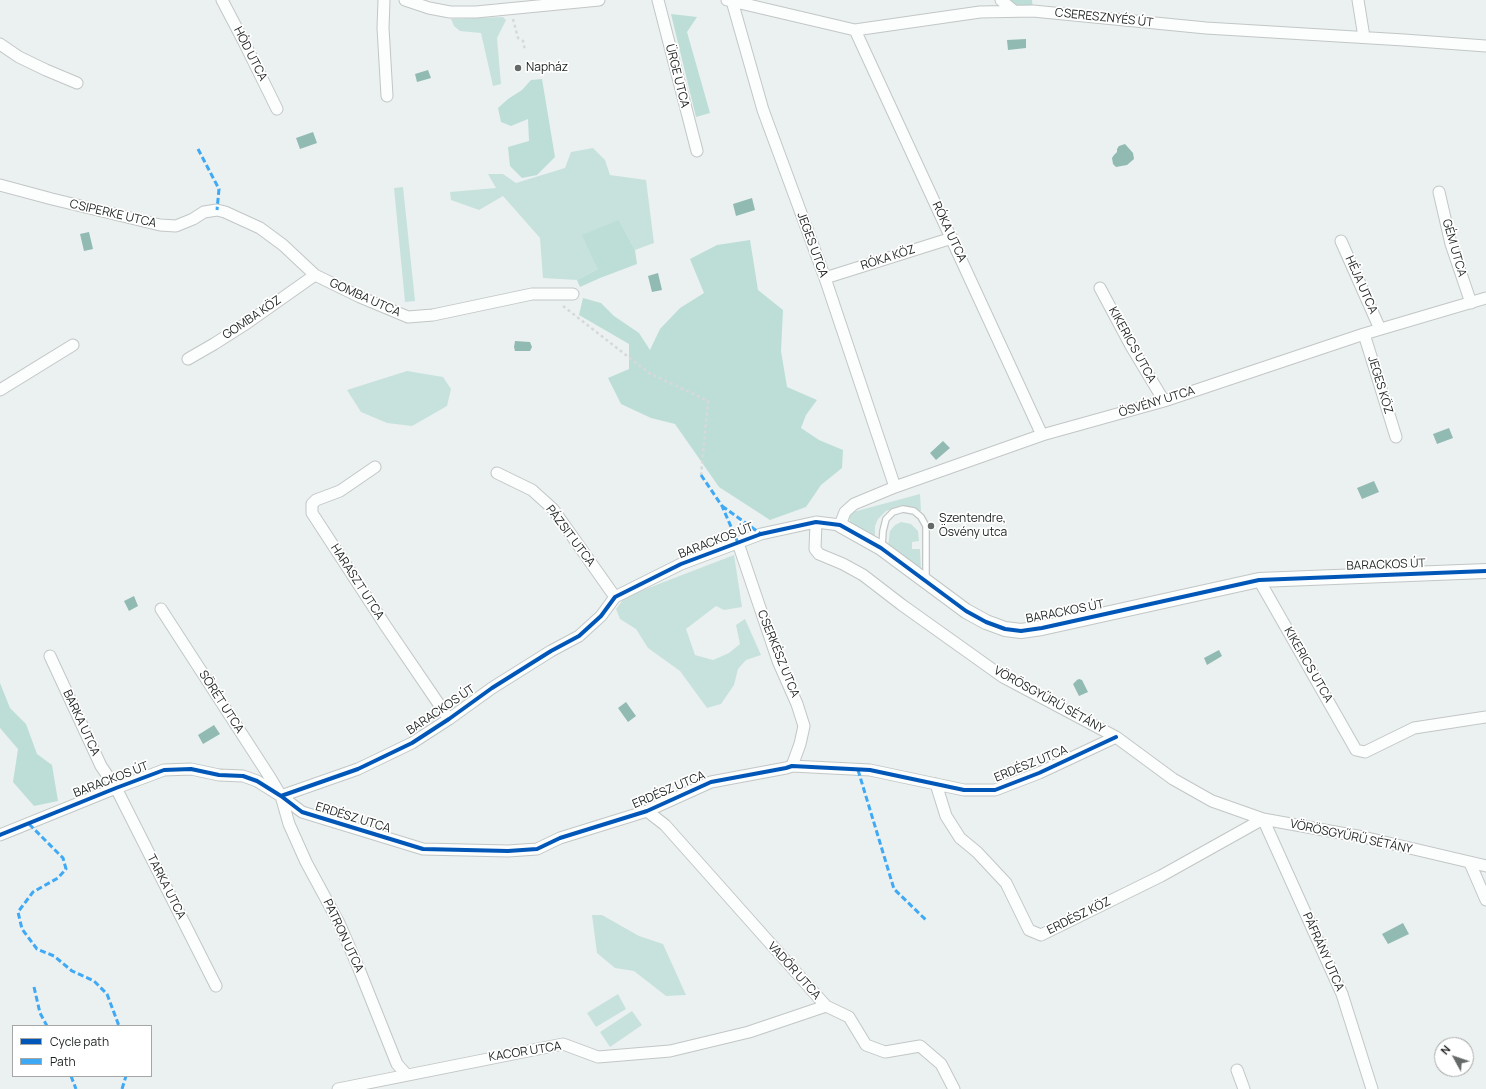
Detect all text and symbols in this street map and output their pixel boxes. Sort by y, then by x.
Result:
street label: CSERESZNYÉS ÚT [1054,6,1154,30]
street label: HÓD UTCA [230,24,270,84]
street label: ÜRGE UTCA [662,43,692,109]
place label: Napház [526,61,568,75]
marker: Napház [513,63,523,73]
street label: CSIPERKE UTCA [68,197,158,231]
street label: RÓKA UTCA [929,200,969,264]
street label: JEGES UTCA [794,210,830,280]
street label: GÉM UTCA [1439,218,1469,278]
street label: RÓKA KÖZ [859,242,917,274]
street label: HÉJA UTCA [1342,254,1380,316]
street label: GOMBA UTCA [327,276,403,320]
street label: GOMBA KÖZ [220,293,284,343]
street label: KIKERICS UTCA [1105,305,1159,385]
street label: JEGES KÖZ [1364,354,1396,416]
street label: ÖSVÉNY UTCA [1117,384,1197,420]
street label: PÁZSIT UTCA [542,503,598,569]
place label: Szentendre, Ösvény utca [939,512,1007,540]
street label: BARACKOS ÚT [676,520,756,562]
marker: Szentendre, Ösvény utca [926,521,936,531]
street label: HARASZT UTCA [327,542,387,622]
street label: BARACKOS ÚT [1346,556,1426,574]
street label: BARACKOS ÚT [1025,597,1105,627]
street label: CSERKÉSZ UTCA [754,608,802,700]
street label: KIKERICS UTCA [1281,625,1335,705]
street label: VÖRÖSGYŰRŰ SÉTÁNY [991,664,1107,736]
street label: SÖRÉT UTCA [195,668,247,736]
street label: BARACKOS ÚT [404,682,478,738]
street label: BARKA UTCA [59,688,103,758]
street label: ERDÉSZ UTCA [992,743,1070,785]
street label: BARACKOS ÚT [71,759,151,801]
street label: ERDÉSZ UTCA [630,768,708,812]
street label: ERDÉSZ UTCA [314,800,392,836]
street label: VÖRÖSGYŰRŰ SÉTÁNY [1289,817,1413,857]
street label: TARKA UTCA [144,852,188,922]
street label: ERDÉSZ KÖZ [1045,894,1113,938]
street label: PATRON UTCA [320,897,366,975]
street label: PÁFRÁNY UTCA [1299,911,1347,993]
street label: VADŐR UTCA [764,939,824,1003]
legend [12,1025,152,1077]
text: Cycle path [50,1033,109,1050]
north arrow [1434,1037,1474,1077]
street label: KACOR UTCA [488,1039,562,1065]
text: N [1437,1042,1453,1057]
text: Path [50,1053,76,1070]

